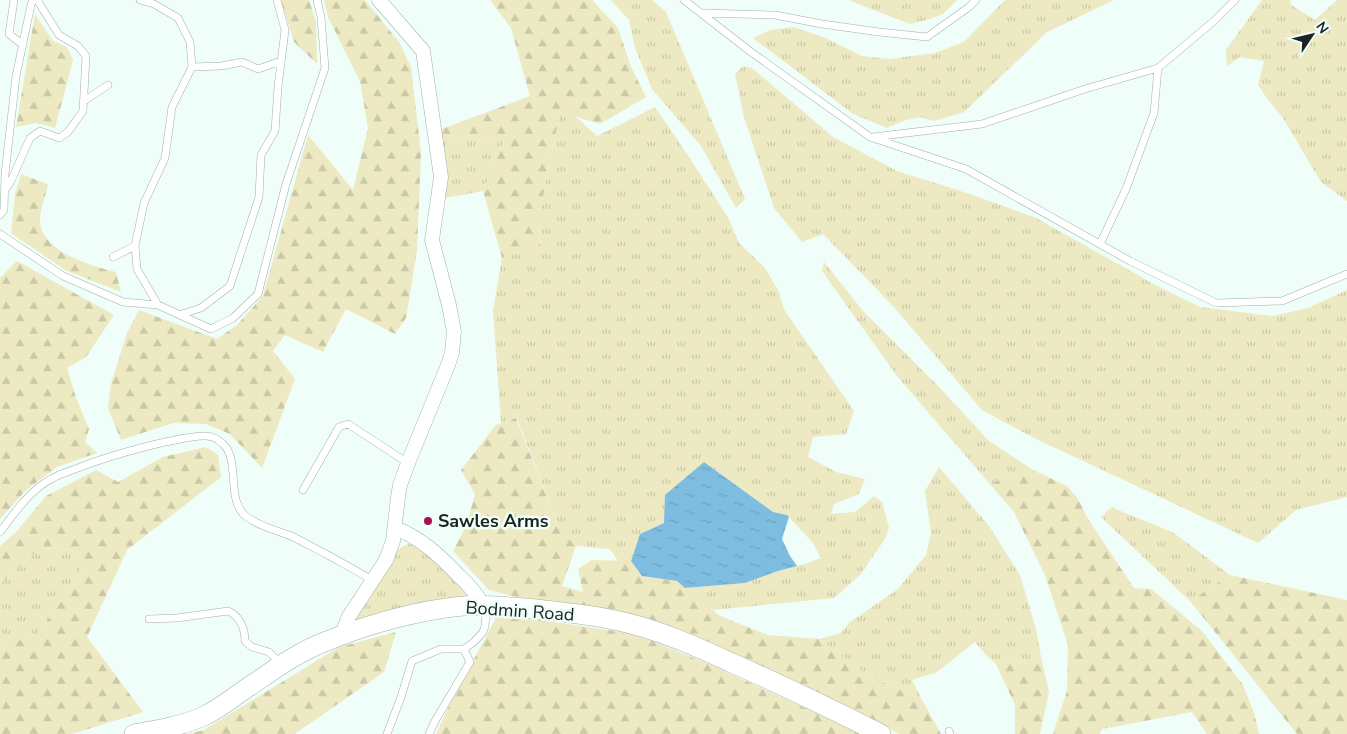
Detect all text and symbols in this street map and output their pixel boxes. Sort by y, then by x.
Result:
north arrow [1287,10,1337,60]
text: N [1311,18,1333,38]
place label: Sawles Arms [438,509,549,533]
marker: Sawles Arms [422,515,434,527]
street label: Bodmin Road [465,595,575,627]

